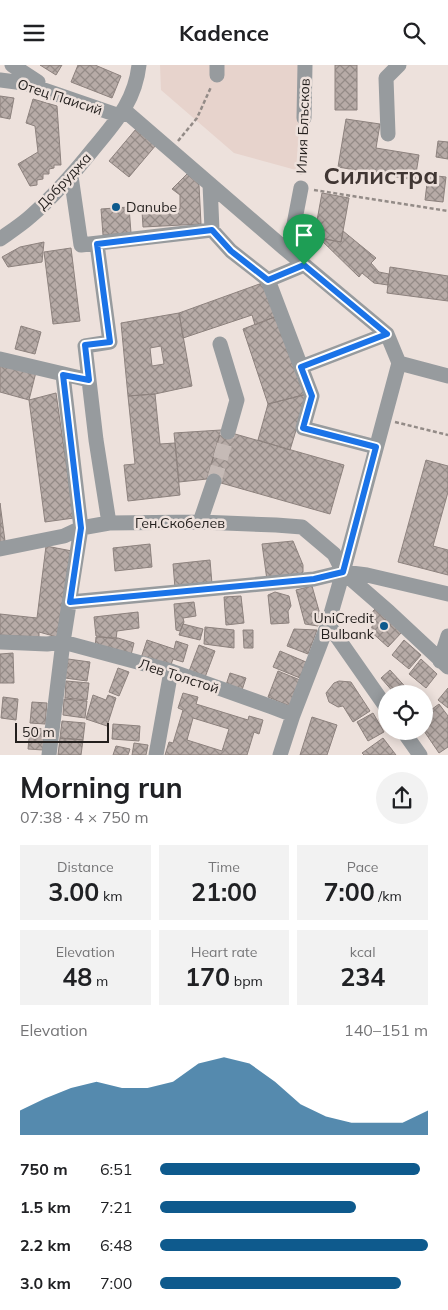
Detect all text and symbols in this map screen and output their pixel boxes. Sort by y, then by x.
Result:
icon: menu [20,19,48,47]
text: Kadence [179,19,269,47]
icon: search [400,19,428,47]
street label: Отец Паисий [15,75,105,119]
street label: Илия Блъсков [292,78,314,174]
street label: Добруджа [33,149,95,213]
district label: Силистра [323,160,439,190]
place label: Danube [126,198,177,216]
marker: Danube [110,201,122,213]
pin [283,214,325,265]
icon: arrive [290,221,318,249]
street label: Ген.Скобелев [135,514,225,532]
place label: UniCredit Bulbank [313,609,375,643]
marker: UniCredit Bulbank [378,620,390,632]
street label: Лев Толстой [137,655,221,697]
map controls [378,685,433,740]
button: locate [378,685,433,740]
scale bar [15,720,109,743]
text: 50 m [22,723,55,741]
text: Morning run [20,770,183,805]
button: share [376,772,428,824]
text: 07:38 · 4 × 750 m [20,807,149,827]
text: Distance [57,858,114,876]
text: Time [208,858,240,876]
text: Pace [347,858,378,876]
text: 3.00 [48,876,99,907]
text: 21:00 [191,876,257,907]
text: 7:00 [324,876,375,907]
text: km [99,887,123,905]
text: /km [375,887,402,905]
text: Elevation [56,943,115,961]
text: Heart rate [191,943,257,961]
text: kcal [350,943,375,961]
text: 48 [62,961,92,992]
text: 170 [185,961,230,992]
text: 234 [340,961,385,992]
text: m [92,972,108,990]
text: bpm [230,972,263,990]
text: Elevation [20,1020,88,1040]
text: 140–151 m [344,1020,428,1040]
text: 750 m [20,1159,68,1179]
text: 6:51 [100,1159,132,1179]
text: 1.5 km [20,1197,71,1217]
text: 7:21 [100,1197,132,1217]
text: 2.2 km [20,1235,71,1255]
text: 6:48 [100,1235,132,1255]
text: 3.0 km [20,1273,71,1293]
text: 7:00 [100,1273,132,1293]

